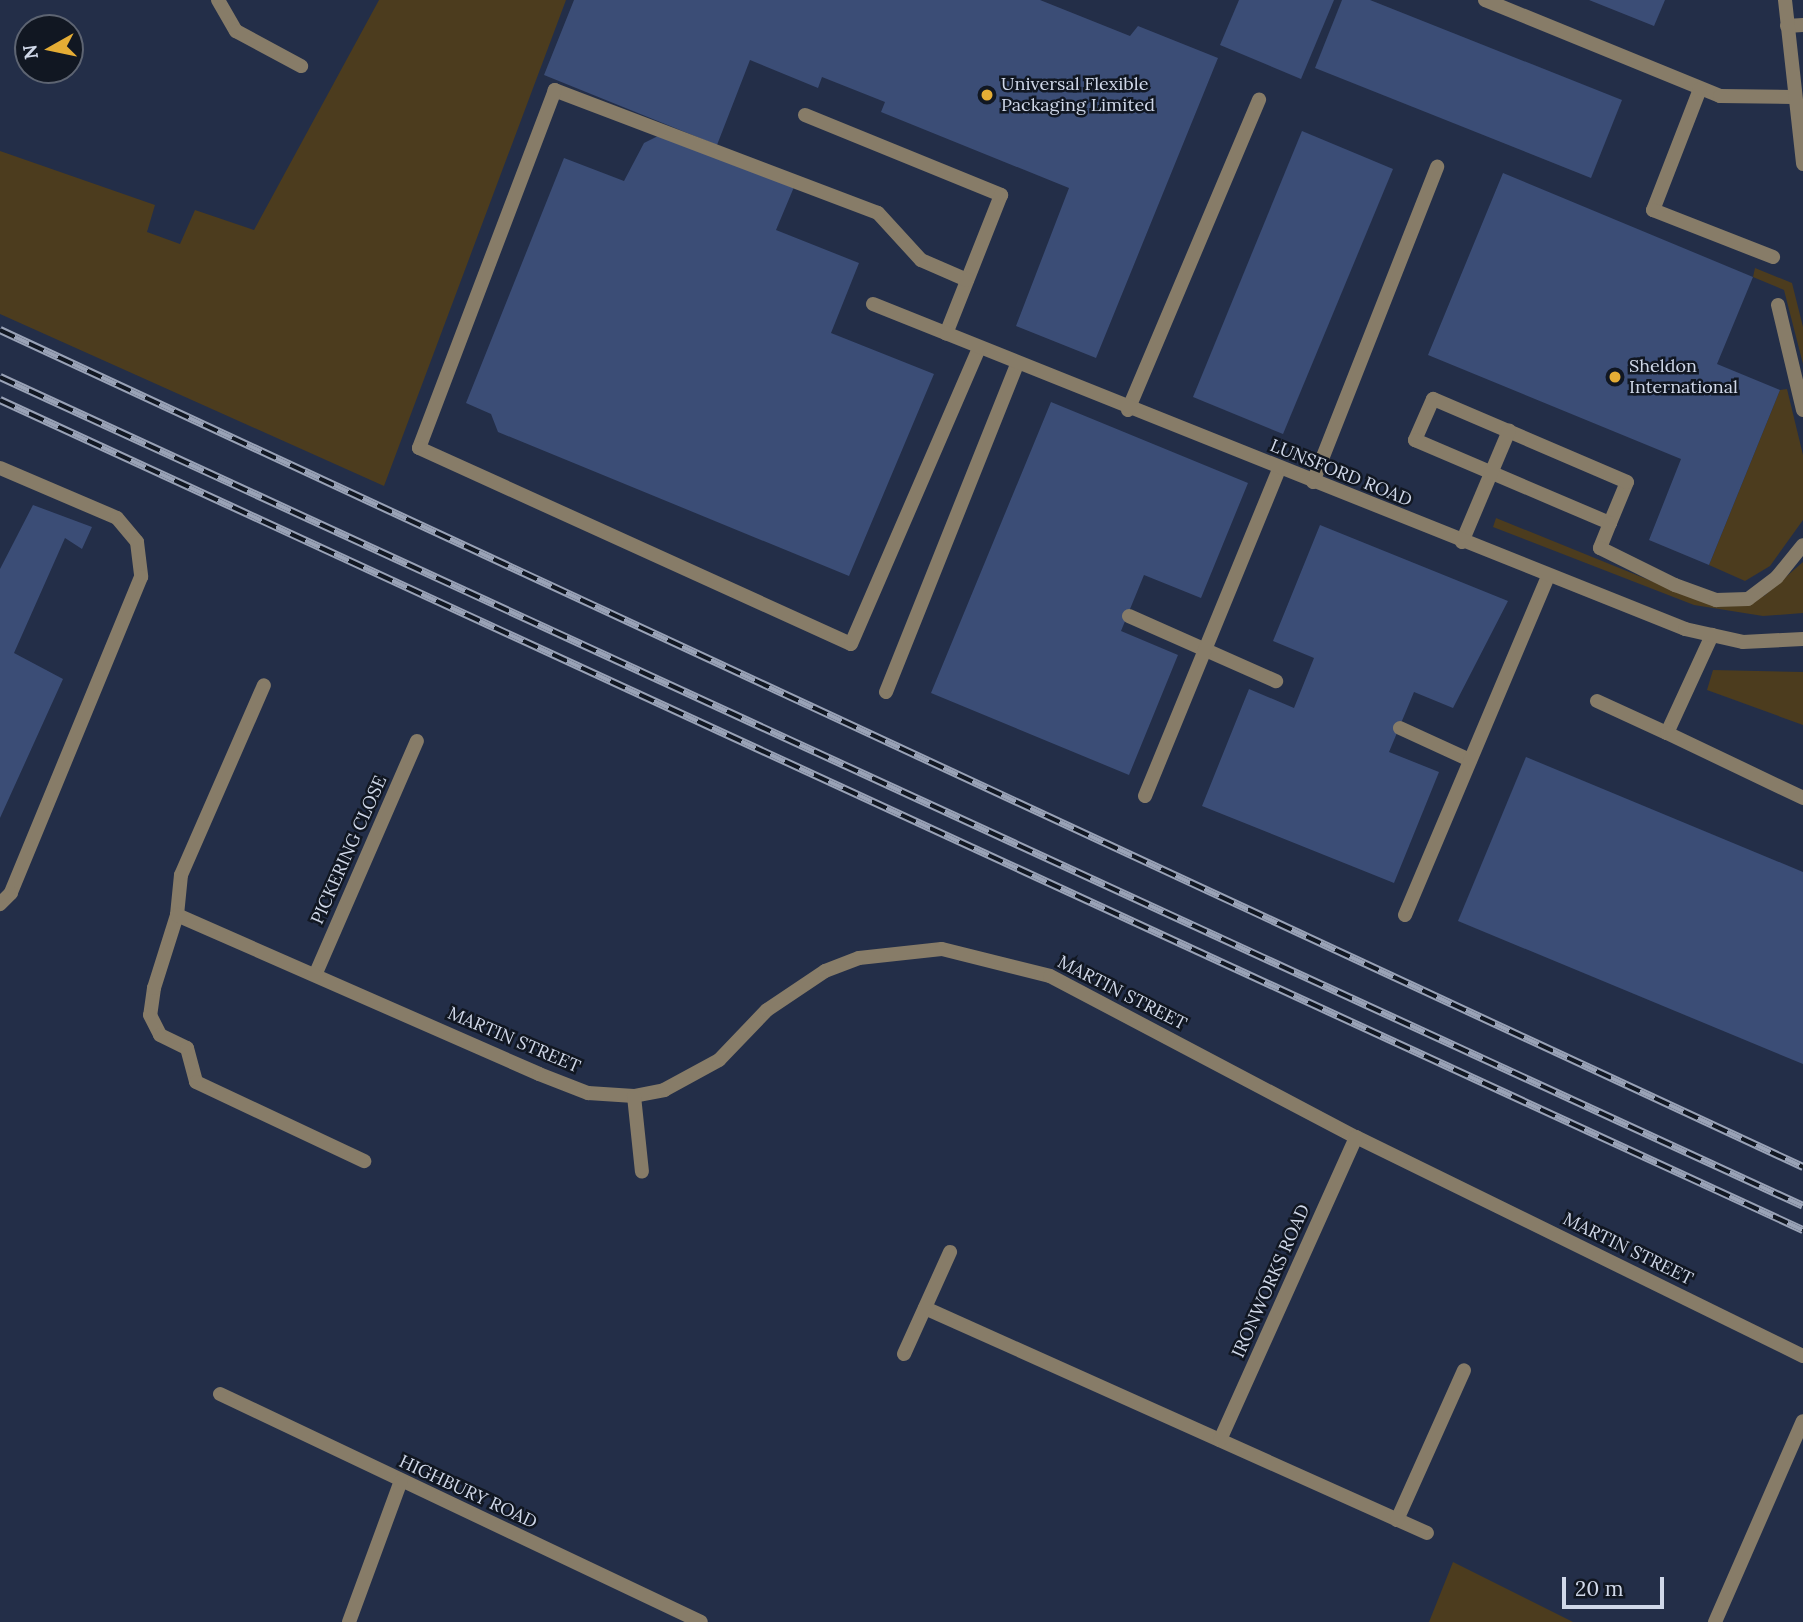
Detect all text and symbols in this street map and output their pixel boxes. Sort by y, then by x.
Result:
north arrow [14,14,84,84]
text: N [17,43,43,61]
place label: Universal Flexible Packaging Limited [1001,74,1155,116]
marker: Universal Flexible Packaging Limited [979,87,995,103]
place label: Sheldon International [1629,356,1738,398]
marker: Sheldon International [1607,369,1623,385]
street label: LUNSFORD ROAD [1267,435,1415,511]
street label: PICKERING CLOSE [306,772,392,928]
street label: MARTIN STREET [1054,951,1190,1035]
street label: MARTIN STREET [444,1002,584,1078]
street label: IRONWORKS ROAD [1227,1201,1315,1361]
street label: MARTIN STREET [1559,1208,1697,1290]
street label: HIGHBURY ROAD [396,1451,540,1533]
scale bar [1565,1562,1666,1606]
text: 20 m [1575,1575,1624,1602]

